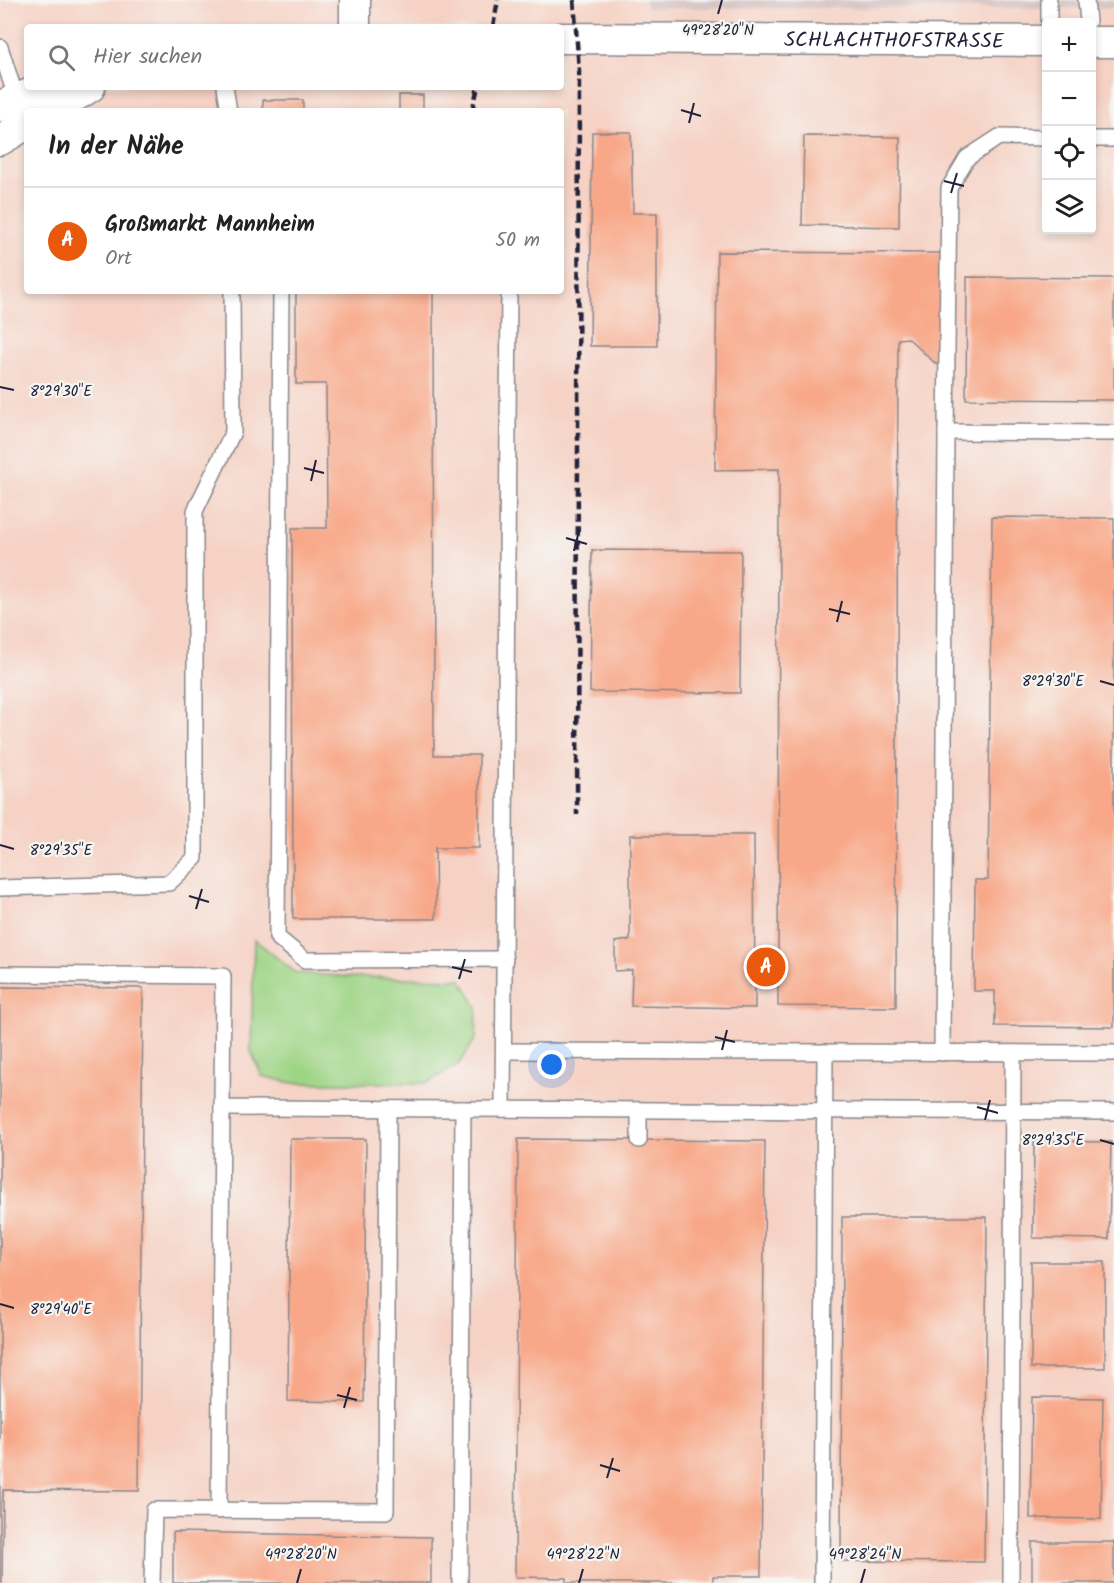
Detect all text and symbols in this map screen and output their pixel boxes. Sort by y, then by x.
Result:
map controls [1042,18,1096,234]
button: + [1042,18,1096,72]
text: 49°28'20"N [682,19,754,43]
search box [24,24,564,90]
street label: SCHLACHTHOFSTRASSE [784,24,1005,59]
text: Hier suchen [93,40,202,75]
icon: search [45,41,78,74]
button: − [1042,72,1096,126]
text: In der Nähe [48,126,184,168]
button: locate [1042,126,1096,180]
button: layers [1042,180,1096,234]
text: Großmarkt Mannheim [105,208,315,243]
text: A [61,225,74,257]
text: 50 m [495,225,540,257]
text: Ort [105,243,132,275]
text: 8°29'30"E [30,380,93,404]
text: 8°29'30"E [1022,670,1085,694]
text: 8°29'35"E [30,839,94,863]
pin: A [746,944,786,990]
your location [537,1050,566,1079]
text: 8°29'35"E [1022,1129,1086,1153]
text: 8°29'40"E [30,1298,93,1322]
text: 49°28'20"N [265,1543,337,1567]
text: 49°28'22"N [546,1543,620,1567]
text: 49°28'24"N [829,1543,901,1567]

